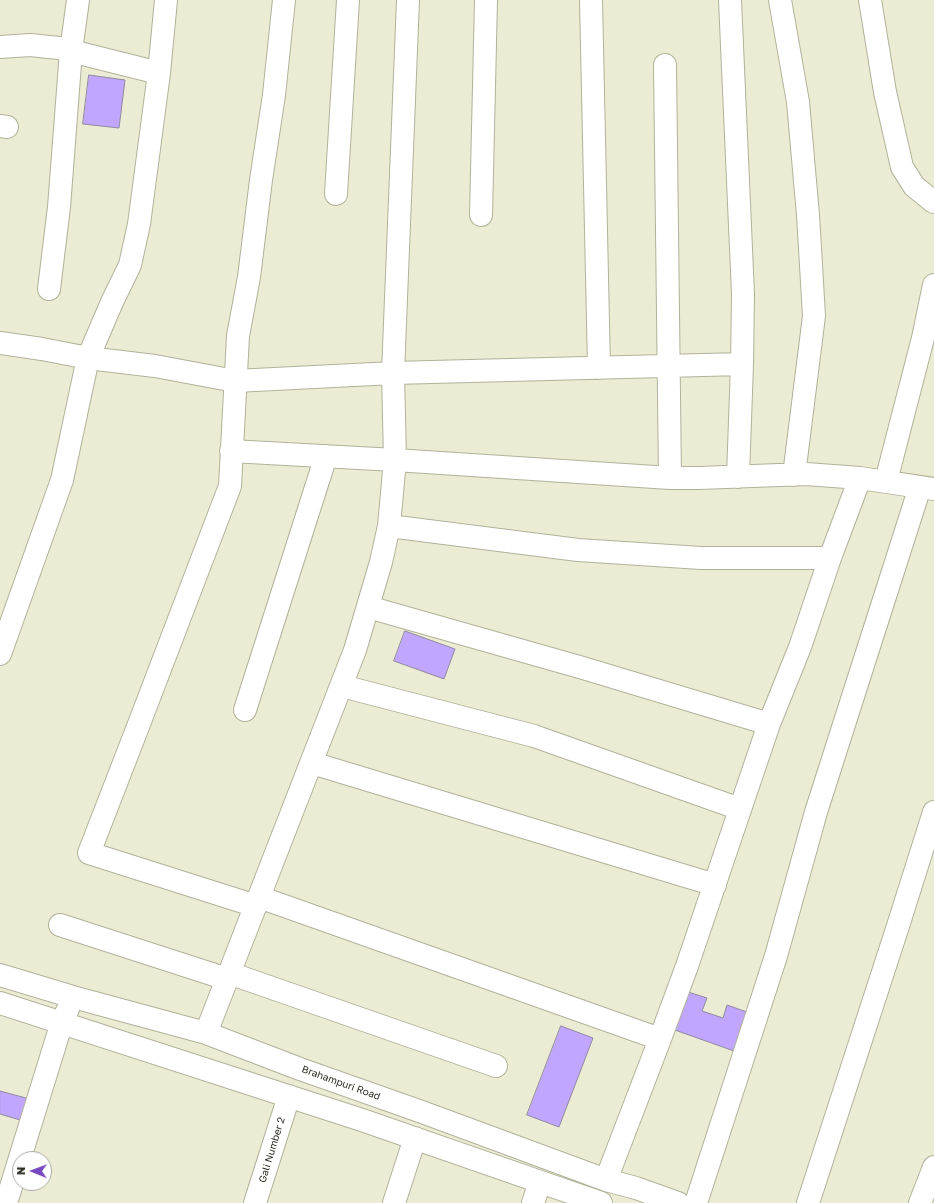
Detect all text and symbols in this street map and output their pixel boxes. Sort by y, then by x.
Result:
street label: Brahampuri Road [300,1063,382,1103]
street label: Gali Number 2 [256,1116,288,1184]
north arrow [12,1151,52,1191]
text: N [14,1166,27,1175]

